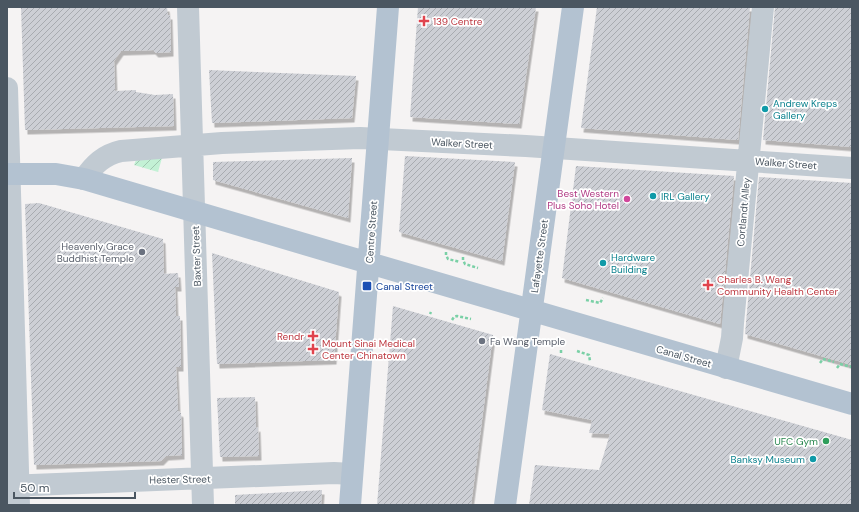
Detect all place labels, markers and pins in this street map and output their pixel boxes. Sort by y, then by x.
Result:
marker: 139 Centre [418,15,430,27]
place label: 139 Centre [433,15,483,28]
place label: Andrew Kreps Gallery [773,97,837,122]
marker: Andrew Kreps Gallery [760,104,770,114]
place label: Best Western Plus Soho Hotel [547,187,619,212]
place label: IRL Gallery [661,190,710,203]
marker: IRL Gallery [648,191,658,201]
marker: Best Western Plus Soho Hotel [622,194,632,204]
place label: Heavenly Grace Buddhist Temple [57,240,134,265]
marker: Heavenly Grace Buddhist Temple [137,247,147,257]
place label: Hardware Building [611,251,655,276]
marker: Hardware Building [598,258,608,268]
place label: Charles B. Wang Community Health Center [717,273,838,298]
marker: Charles B. Wang Community Health Center [702,279,714,291]
marker: Canal Street [361,280,373,292]
place label: Canal Street [376,280,433,293]
place label: Rendr [277,330,304,343]
marker: Rendr [307,330,319,342]
place label: Fa Wang Temple [490,335,566,348]
marker: Fa Wang Temple [477,336,487,346]
place label: Mount Sinai Medical Center Chinatown [322,337,415,362]
marker: Mount Sinai Medical Center Chinatown [307,343,319,355]
place label: UFC Gym [774,435,818,448]
marker: UFC Gym [821,436,831,446]
place label: Banksy Museum [731,453,805,466]
marker: Banksy Museum [808,454,818,464]

